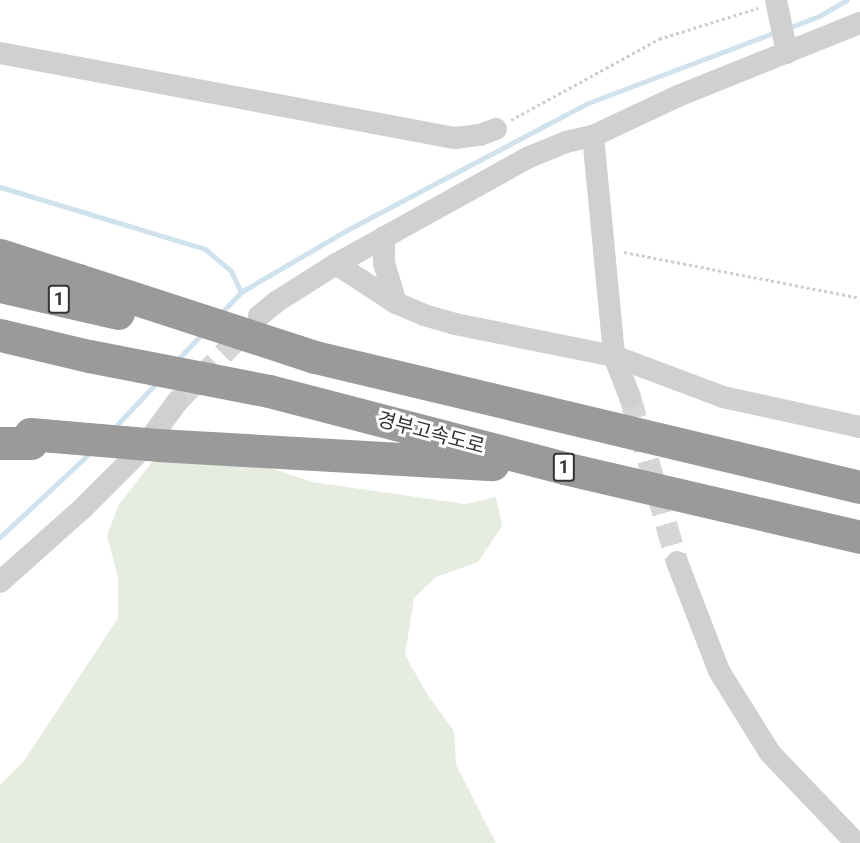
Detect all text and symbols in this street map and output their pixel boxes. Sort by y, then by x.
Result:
road number: 1 [47,284,71,314]
street label: 경부고속도로 [375,407,487,459]
road number: 1 [552,452,576,482]

